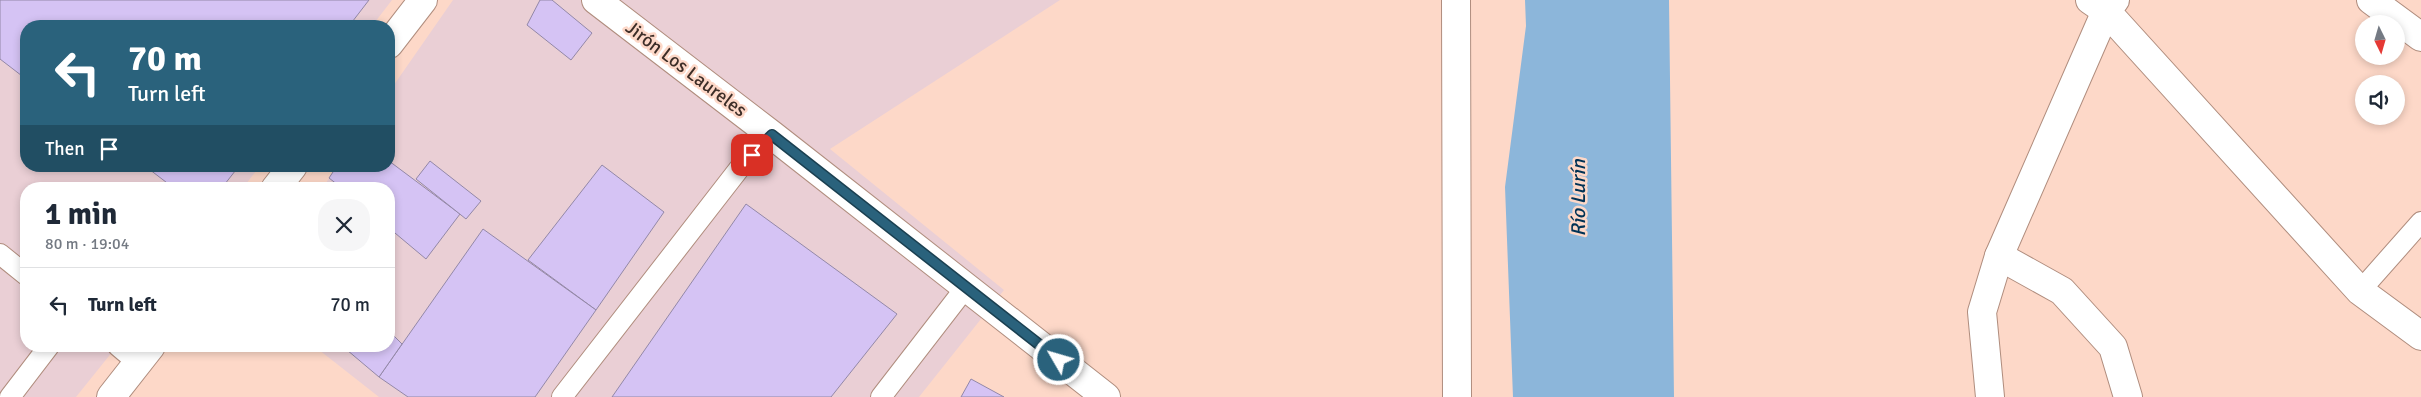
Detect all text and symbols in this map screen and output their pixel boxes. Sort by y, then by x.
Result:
north arrow [2355,15,2405,65]
map controls [2355,15,2405,125]
street label: Jirón Los Laureles [621,16,751,122]
text: 70 m [128,37,202,80]
icon: left [45,40,110,105]
button: sound [2355,75,2405,125]
text: Turn left [128,80,206,107]
pin [731,134,773,176]
icon: arrive [95,135,123,163]
text: Then [45,137,85,161]
icon: arrive [738,141,766,169]
water label: Río Lurín [1566,158,1591,237]
text: 1 min [45,196,117,233]
button: close [318,199,370,251]
text: 80 m · 19:04 [45,234,129,254]
icon: left [45,291,73,319]
text: Turn left [88,293,157,317]
text: 70 m [330,293,370,317]
position arrow [1032,333,1084,385]

